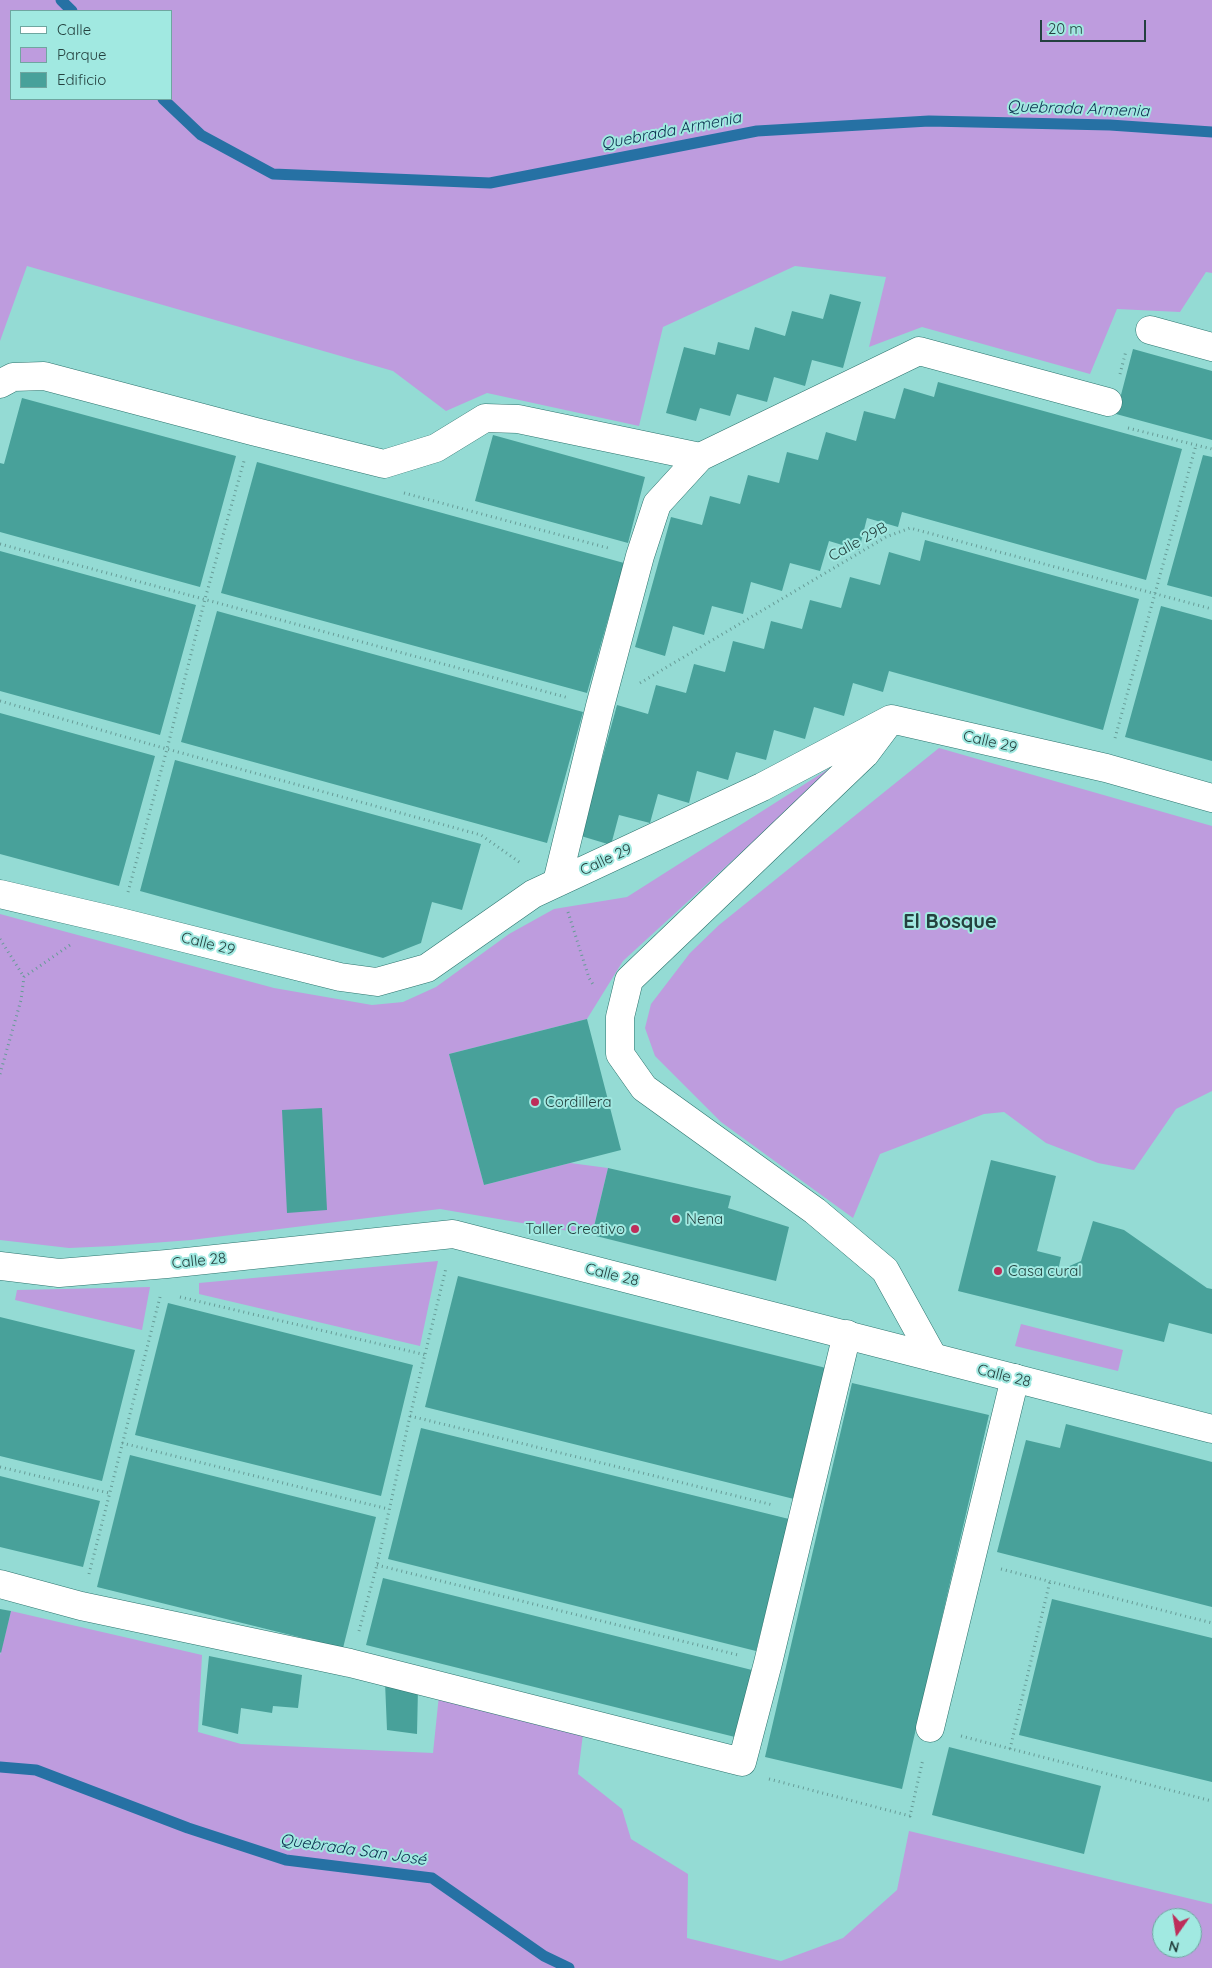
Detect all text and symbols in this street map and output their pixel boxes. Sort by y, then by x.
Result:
legend [10,10,172,100]
scale bar [1042,10,1148,42]
text: 20 m [1048,19,1083,38]
text: Calle [57,20,91,39]
text: Parque [57,45,107,64]
text: Edificio [57,70,106,89]
water label: Quebrada Armenia [1007,97,1149,121]
water label: Quebrada Armenia [599,108,743,154]
street label: Calle 29B [825,518,891,566]
street label: Calle 29 [961,727,1019,757]
street label: Calle 29 [577,840,635,880]
district label: El Bosque [903,910,997,934]
street label: Calle 29 [179,929,237,959]
place label: Cordillera [545,1093,612,1111]
marker: Cordillera [529,1096,541,1108]
place label: Nena [686,1210,723,1228]
marker: Nena [670,1213,682,1225]
place label: Taller Creativo [525,1220,625,1238]
marker: Taller Creativo [629,1223,641,1235]
street label: Calle 28 [171,1249,227,1273]
street label: Calle 28 [583,1260,641,1290]
place label: Casa cural [1008,1262,1082,1280]
marker: Casa cural [992,1265,1004,1277]
street label: Calle 28 [975,1361,1033,1391]
water label: Quebrada San José [279,1830,427,1870]
north arrow [1152,1908,1202,1958]
text: N [1167,1937,1181,1957]

